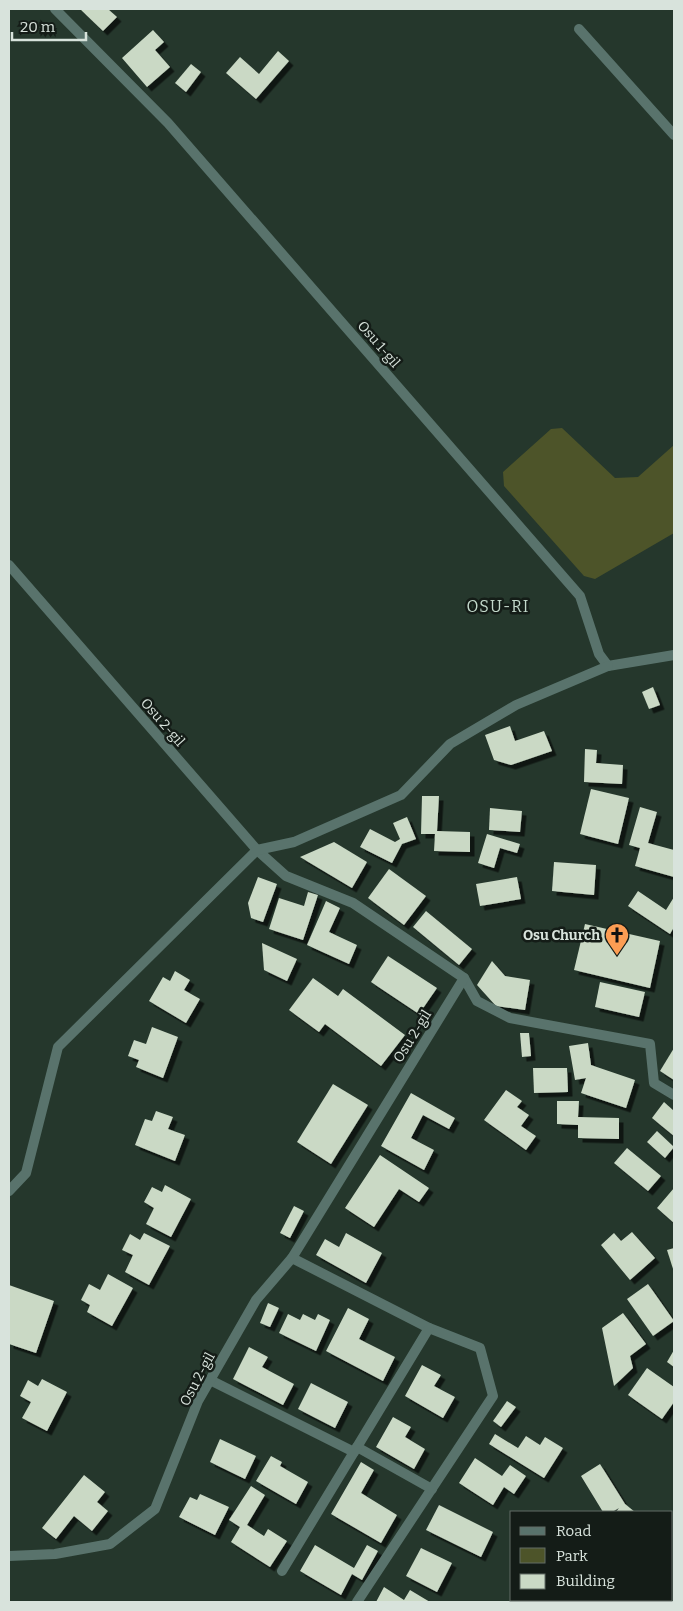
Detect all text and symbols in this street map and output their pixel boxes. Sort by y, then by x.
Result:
scale bar [12,10,86,42]
text: 20 m [20,18,56,36]
street label: Osu 1-gil [354,317,404,371]
district label: OSU-RI [467,597,529,616]
street label: Osu 2-gil [137,695,188,750]
church icon: Osu Church [604,922,630,956]
place label: Osu Church [523,927,600,944]
street label: Osu 2-gil [390,1007,435,1066]
street label: Osu 2-gil [176,1349,219,1409]
legend [510,1511,673,1601]
text: Road [556,1522,591,1540]
text: Park [556,1547,588,1565]
text: Building [556,1572,615,1590]

